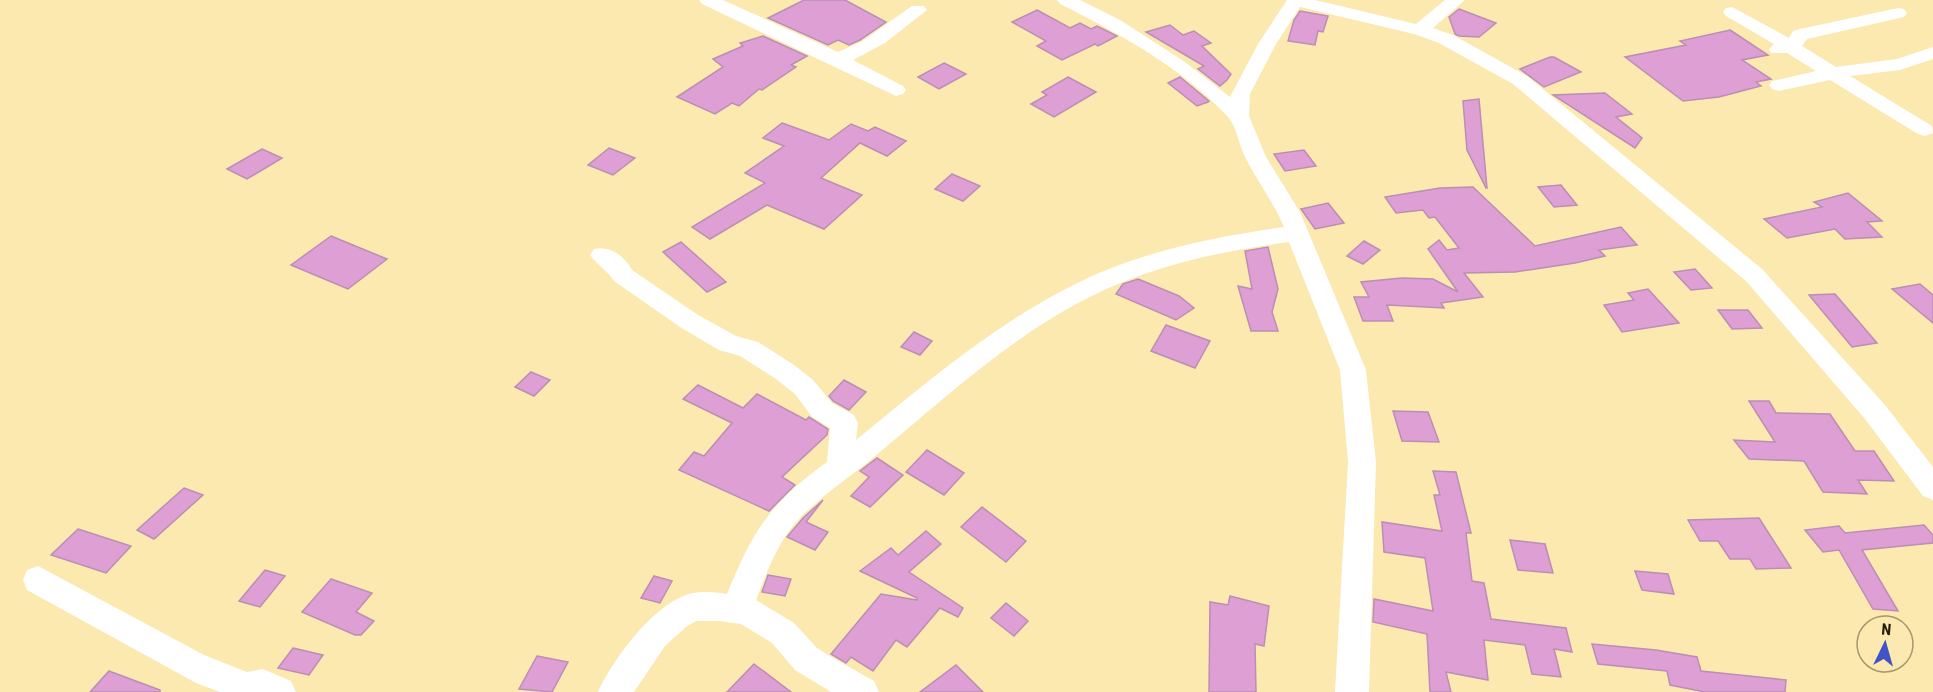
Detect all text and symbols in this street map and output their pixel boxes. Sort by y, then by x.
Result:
north arrow [1855,614,1915,674]
text: N [1881,620,1892,639]

